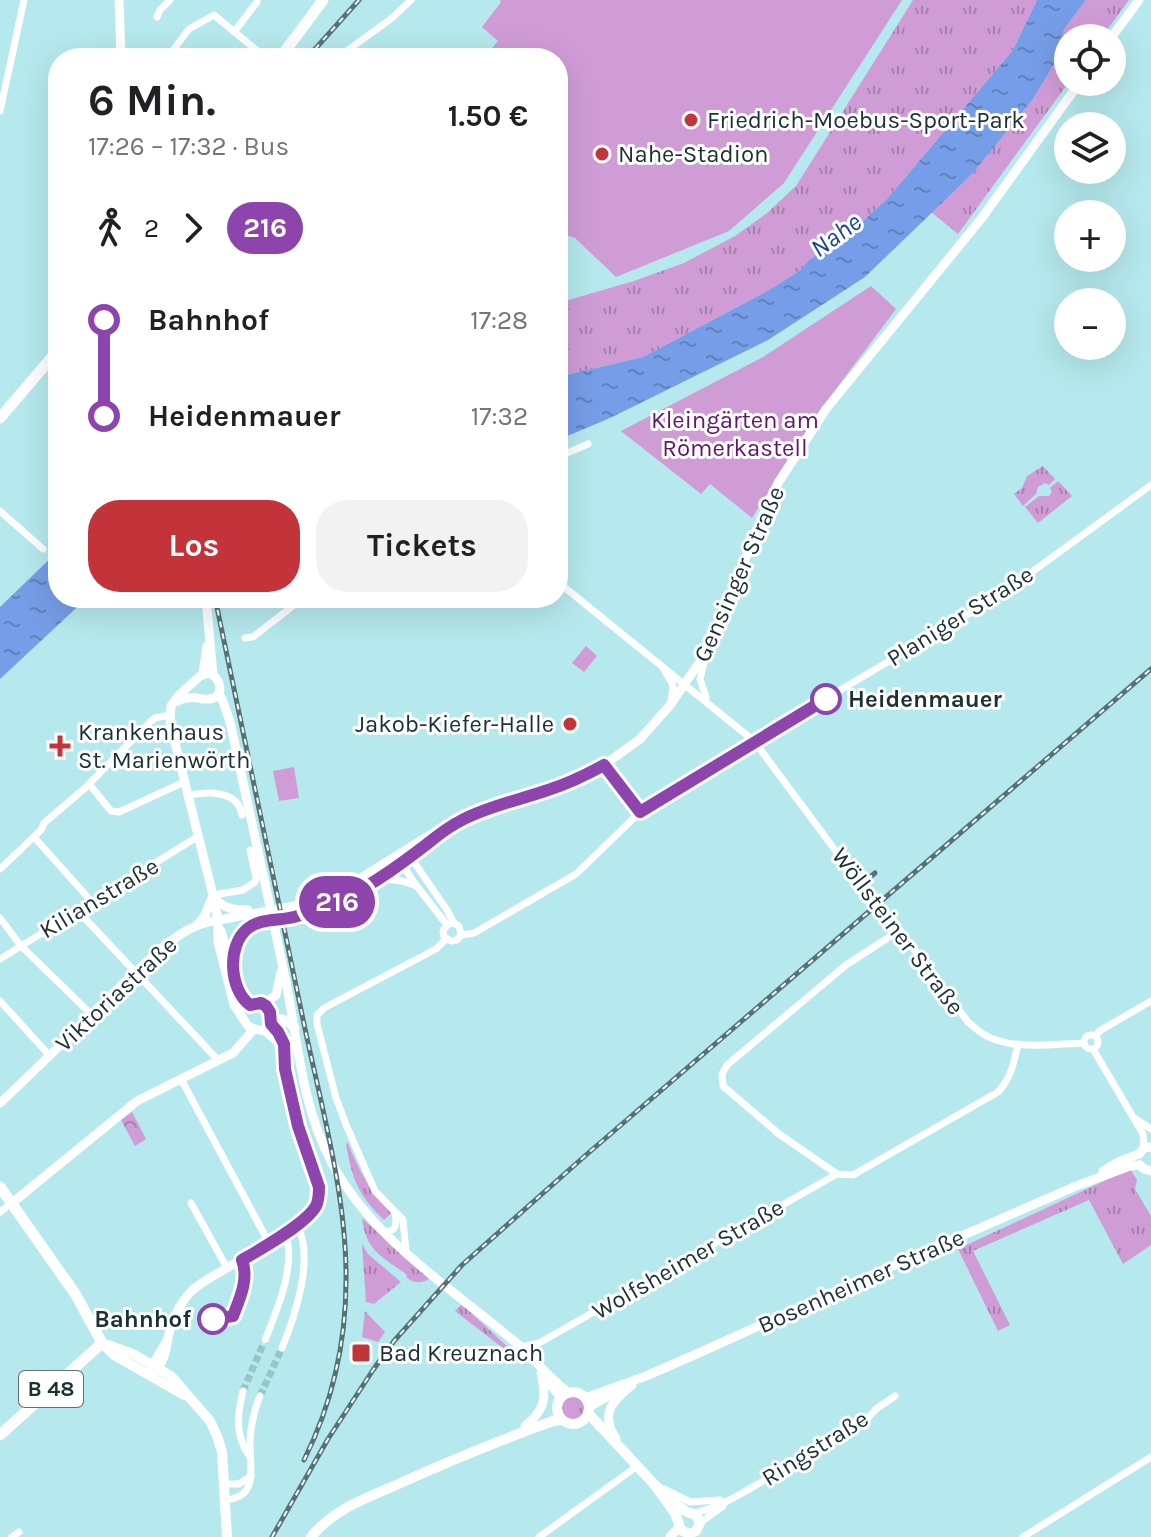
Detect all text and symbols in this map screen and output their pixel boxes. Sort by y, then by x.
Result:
map controls [1054,24,1126,360]
button: locate [1054,24,1126,96]
text: 6 Min. [88,75,216,126]
text: 1.50 € [448,98,528,134]
place label: Friedrich-Moebus-Sport-Park [707,106,1025,134]
marker: Friedrich-Moebus-Sport-Park [682,111,700,129]
button: layers [1054,112,1126,184]
text: 17:26 – 17:32 · Bus [88,131,289,162]
place label: Nahe-Stadion [618,140,769,168]
marker: Nahe-Stadion [593,145,611,163]
button: + [1054,200,1126,272]
icon: walk [88,206,132,250]
icon: forward [171,206,215,250]
water label: Nahe [805,206,867,264]
text: 216 [243,211,287,244]
text: 2 [144,213,159,244]
button: − [1054,288,1126,360]
text: Bahnhof [148,302,269,338]
text: 17:28 [470,305,528,336]
text: Heidenmauer [148,398,340,434]
text: 17:32 [471,401,528,432]
park label: Kleingärten am Römerkastell [651,406,819,462]
street label: Gensinger Straße [688,482,790,666]
button: Los [88,500,300,592]
button: Tickets [316,500,528,592]
street label: Planiger Straße [882,560,1038,672]
marker: Heidenmauer [811,684,841,714]
place label: Heidenmauer [848,685,1003,713]
place label: Jakob-Kiefer-Halle [355,710,554,738]
marker: Jakob-Kiefer-Halle [561,715,579,733]
place label: Krankenhaus St. Marienwörth [78,718,250,774]
marker: Krankenhaus St. Marienwörth [49,735,71,757]
street label: Wöllsteiner Straße [826,842,970,1020]
street label: Kilianstraße [34,852,164,944]
line badge: 216 [291,876,383,928]
text: 216 [315,885,359,918]
street label: Viktoriastraße [49,931,183,1057]
street label: Wolfsheimer Straße [587,1193,789,1325]
street label: Bosenheimer Straße [753,1223,969,1339]
marker: Bahnhof [198,1304,228,1334]
place label: Bahnhof [94,1305,191,1333]
place label: Bad Kreuznach [379,1339,543,1367]
marker: Bad Kreuznach [350,1342,372,1364]
road number: B 48 [19,1371,83,1407]
street label: Ringstraße [756,1404,874,1492]

